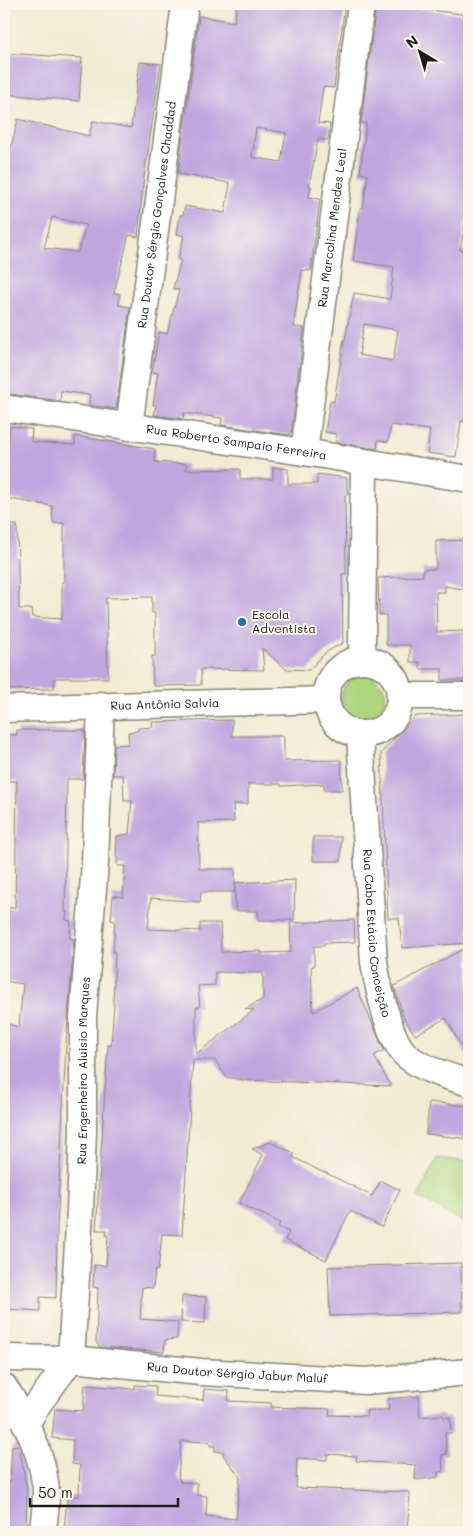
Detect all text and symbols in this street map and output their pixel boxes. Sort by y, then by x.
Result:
north arrow [396,28,446,78]
text: N [402,31,422,52]
street label: Rua Doutor Sérgio Gonçalves Chaddad [133,100,179,329]
street label: Rua Marcolina Mendes Leal [313,147,350,308]
street label: Rua Roberto Sampaio Ferreira [145,420,328,463]
place label: Escola Adventista [252,606,316,636]
marker: Escola Adventista [236,616,248,628]
street label: Rua Antônio Salvia [110,694,220,713]
street label: Rua Cabo Estácio Conceição [360,848,395,1019]
street label: Rua Engenheiro Aluisio Marques [73,976,93,1165]
street label: Rua Doutor Sérgio Jabur Maluf [146,1358,329,1386]
scale bar [30,1476,178,1508]
text: 50 m [38,1482,73,1502]

